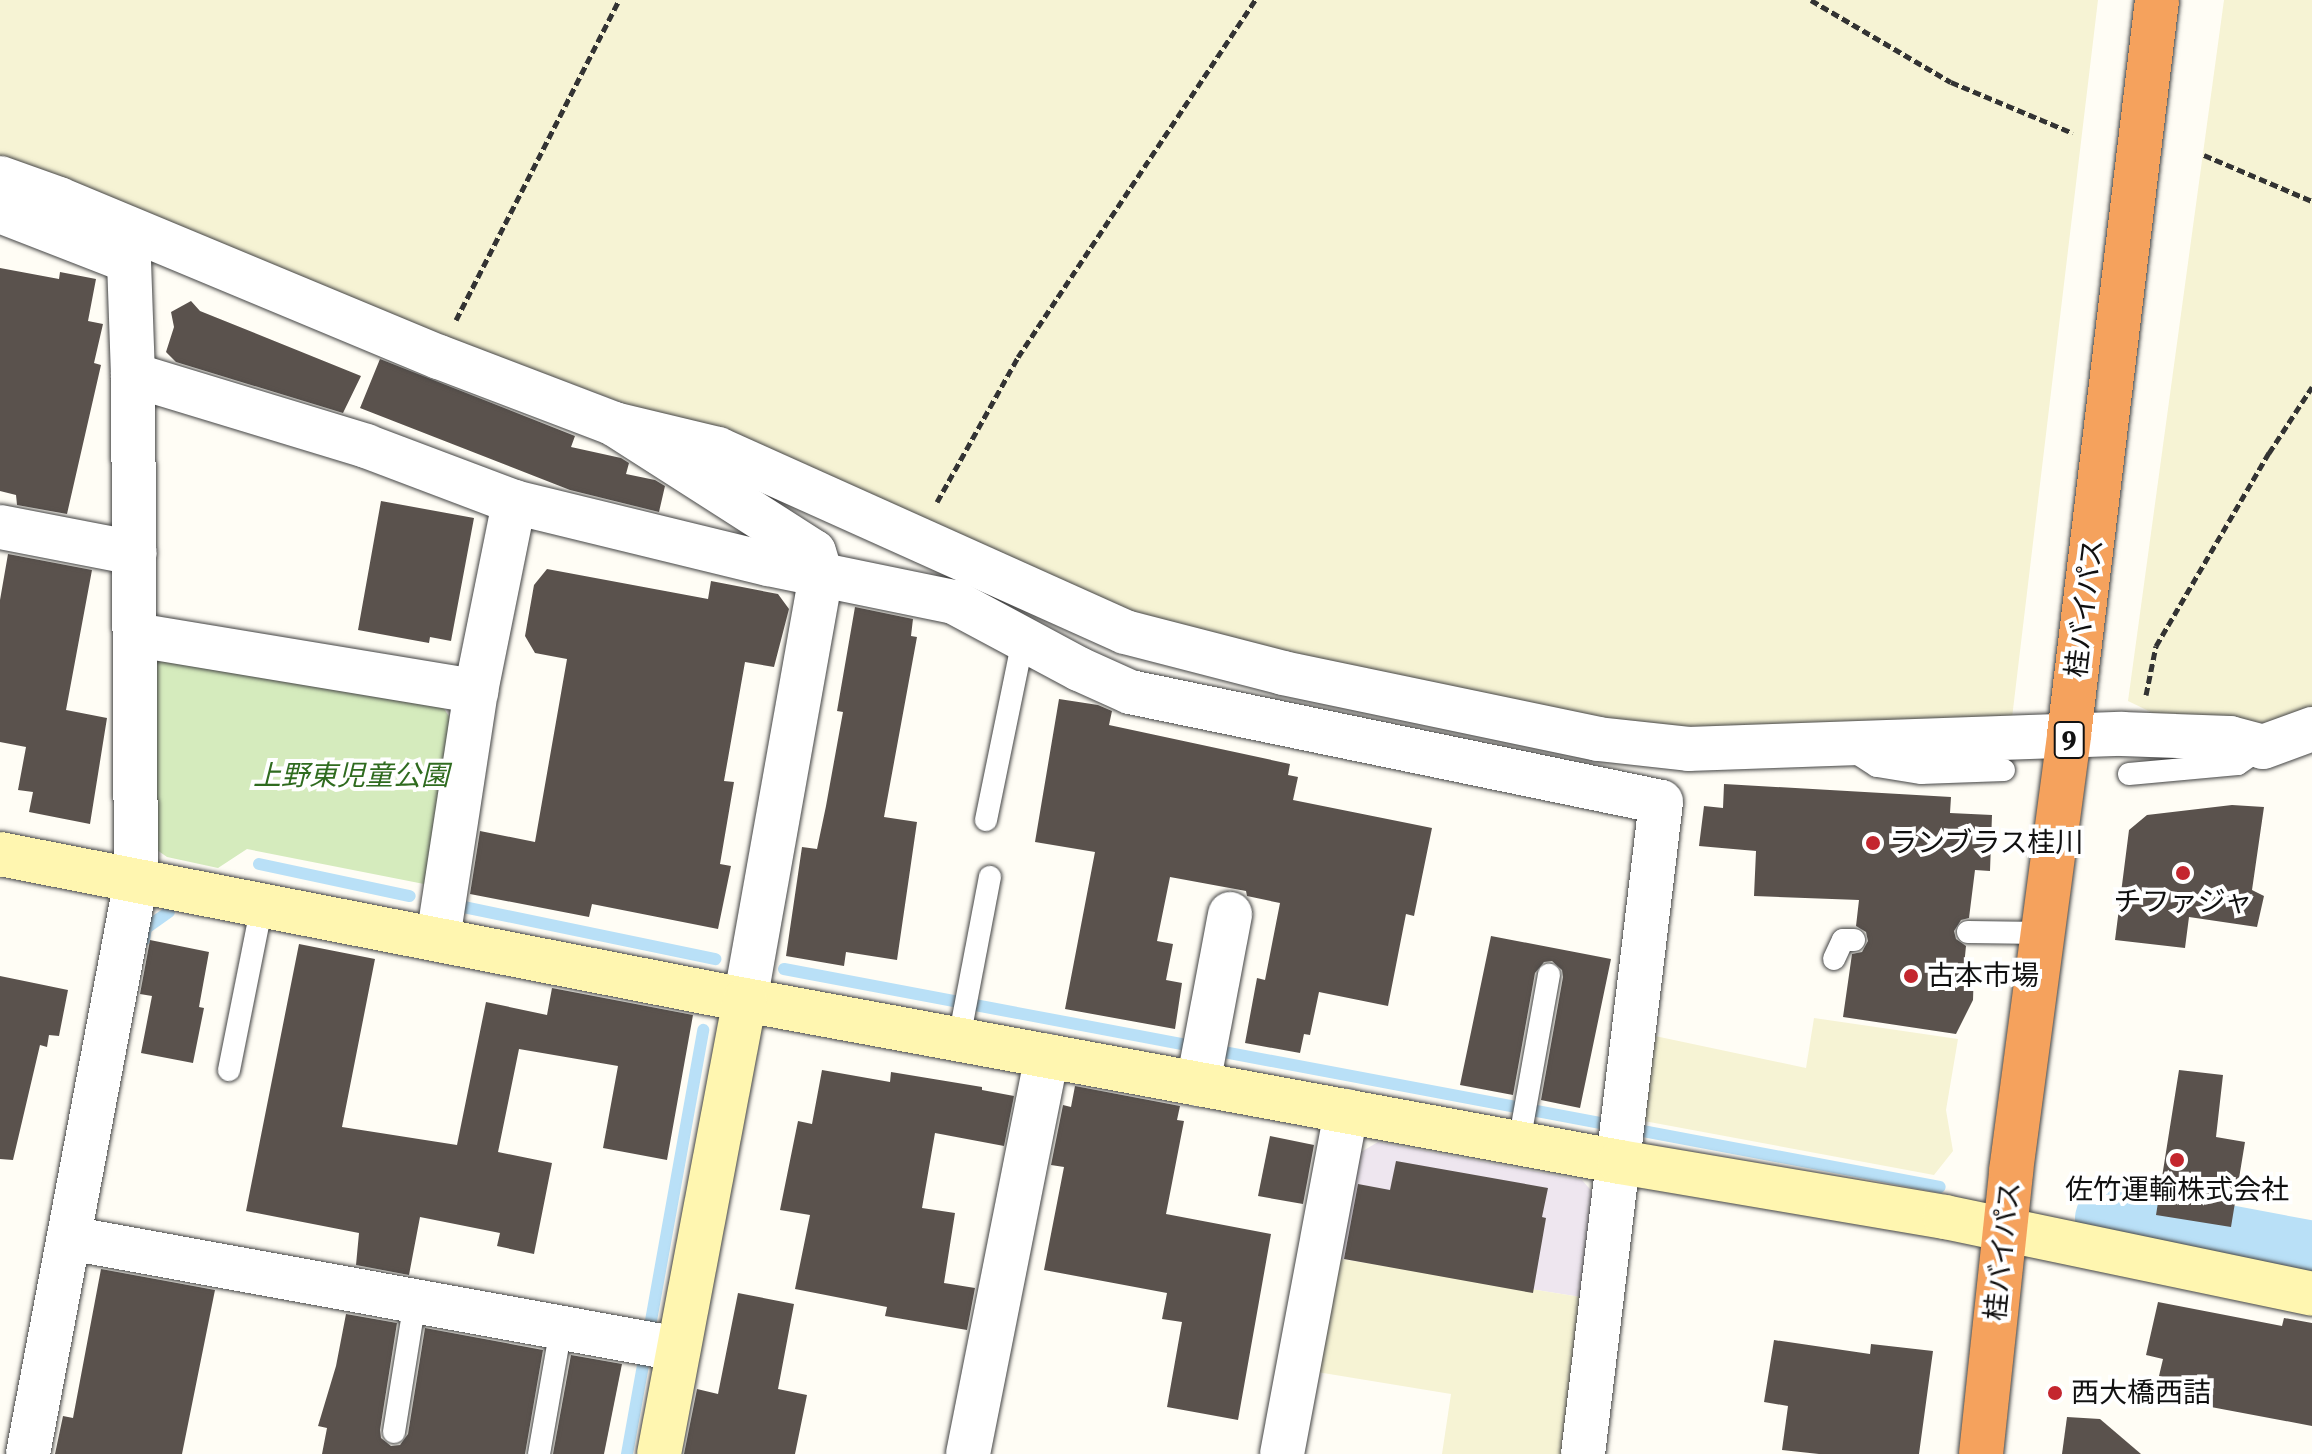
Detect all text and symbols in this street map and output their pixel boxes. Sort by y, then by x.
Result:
street label: 桂バイパス [2060,536,2110,680]
road number: 9 [2053,718,2085,762]
park label: 上野東児童公園 [253,759,449,793]
place label: ランブラス桂川 [1889,826,2085,860]
marker: ランブラス桂川 [1864,834,1882,852]
marker: チファジャ [2174,864,2192,882]
place label: チファジャ [2113,885,2253,919]
place label: 古本市場 [1927,959,2039,993]
marker: 古本市場 [1902,967,1920,985]
marker: 佐竹運輸株式会社 [2168,1151,2186,1169]
place label: 佐竹運輸株式会社 [2065,1173,2289,1207]
street label: 桂バイパス [1979,1180,2027,1322]
place label: 西大橋西詰 [2071,1376,2211,1410]
marker: 西大橋西詰 [2046,1384,2064,1402]

